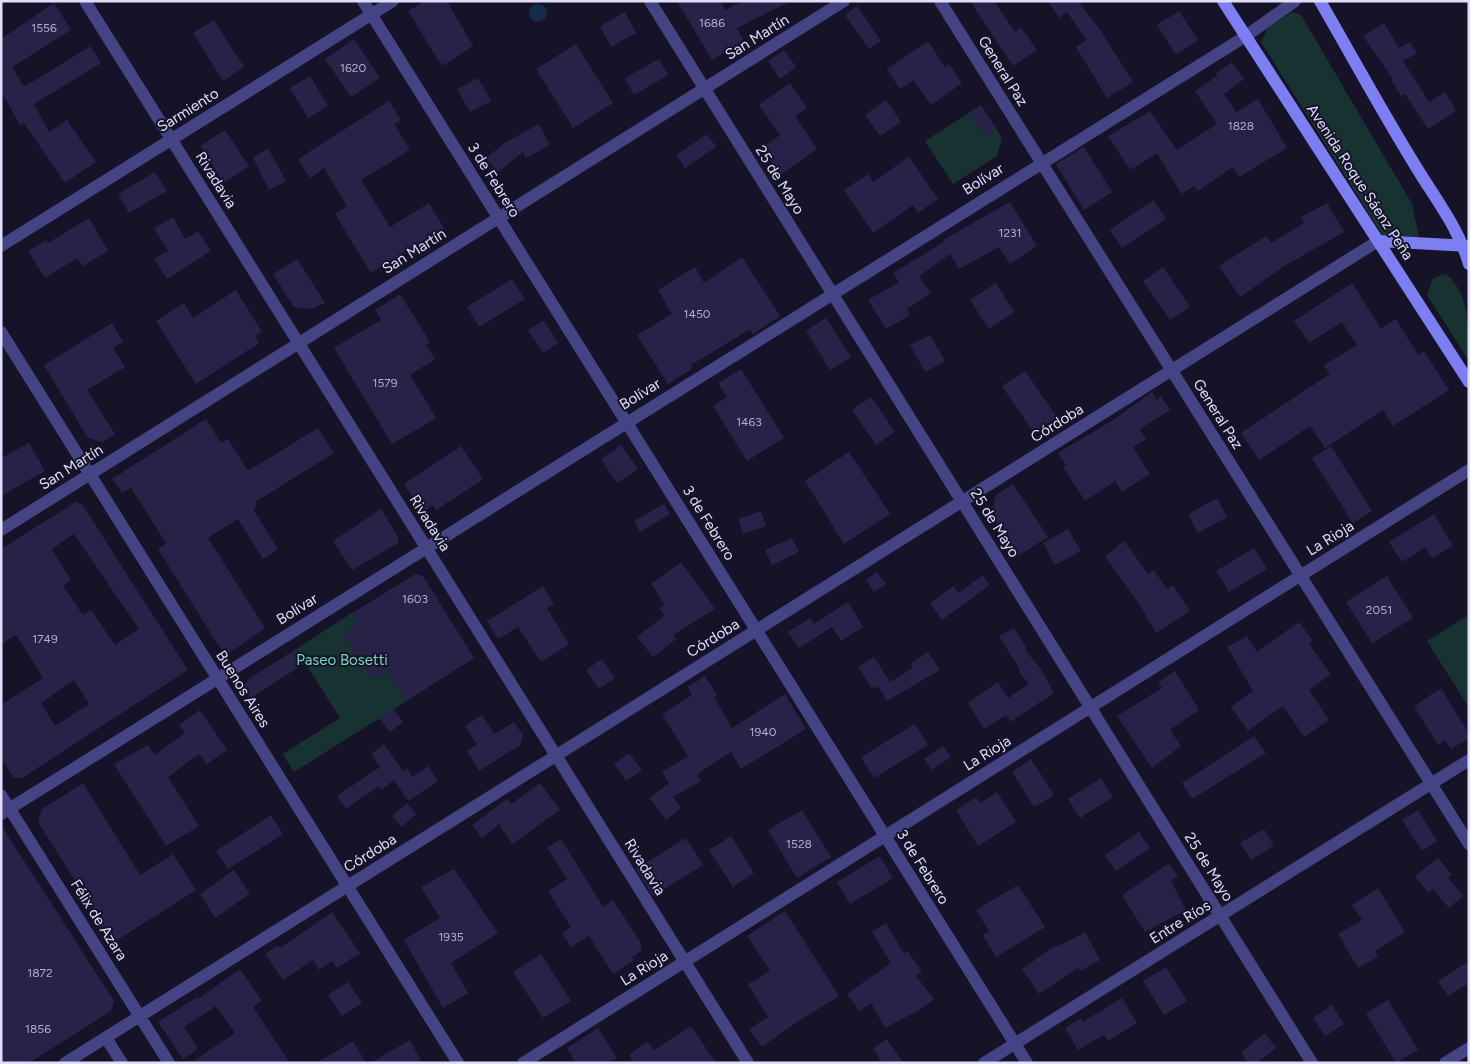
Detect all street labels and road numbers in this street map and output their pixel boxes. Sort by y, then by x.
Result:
street label: San Martín [722,10,792,64]
street label: General Paz [974,33,1032,109]
street label: Sarmiento [154,84,222,136]
street label: Avenida Roque Sáenz Peña [1303,101,1417,263]
street label: 3 de Febrero [464,139,524,221]
street label: 25 de Mayo [752,142,808,218]
street label: Rivadavia [192,148,240,212]
street label: Bolívar [959,159,1007,199]
street label: San Martín [379,224,449,278]
street label: Bolívar [616,374,664,414]
street label: General Paz [1189,376,1247,452]
street label: Córdoba [1027,400,1087,446]
street label: San Martín [36,440,106,494]
street label: 3 de Febrero [679,482,739,564]
street label: 25 de Mayo [967,485,1023,561]
street label: Rivadavia [406,491,454,555]
street label: La Rioja [1303,516,1357,560]
street label: Bolívar [273,589,321,629]
street label: Córdoba [683,615,743,661]
street label: Buenos Aires [212,647,274,731]
street label: La Rioja [960,731,1014,775]
street label: 3 de Febrero [893,826,953,908]
street label: 25 de Mayo [1181,829,1237,905]
street label: Córdoba [340,830,400,876]
street label: Rivadavia [621,835,669,899]
street label: Félix de Azara [67,876,131,964]
street label: Entre Ríos [1146,896,1214,948]
street label: La Rioja [617,946,671,990]

